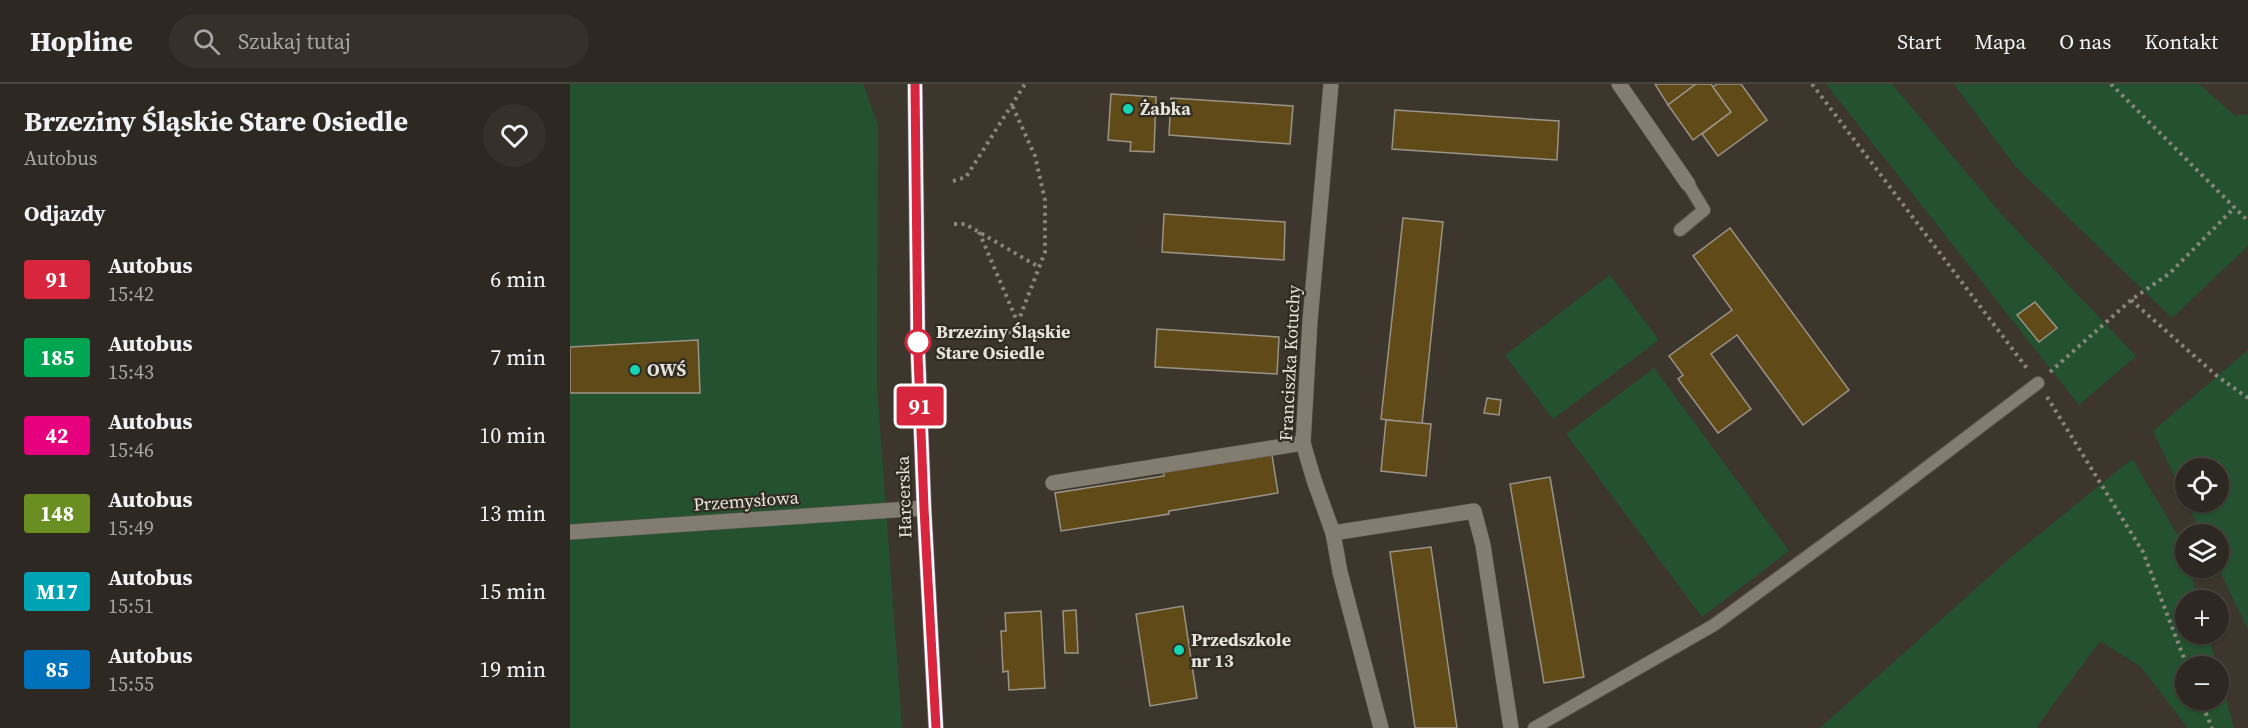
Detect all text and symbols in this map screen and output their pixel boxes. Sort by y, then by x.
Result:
search box [169,14,589,68]
text: Hopline [30,22,133,60]
icon: search [190,25,223,58]
text: Szukaj tutaj [238,26,351,56]
text: Start [1897,27,1941,56]
text: Mapa [1974,27,2026,56]
text: O nas [2059,27,2111,56]
text: Kontakt [2144,27,2218,56]
place label: Żabka [1140,96,1191,121]
text: Brzeziny Śląskie Stare Osiedle [24,102,408,140]
marker: Żabka [1121,102,1135,116]
button: heart [483,104,546,167]
text: Autobus [24,144,97,172]
text: Odjazdy [24,198,106,228]
text: Autobus [108,250,192,280]
text: 6 min [490,264,546,294]
text: 91 [46,265,68,294]
text: 15:42 [108,280,154,308]
street label: Franciszka Kotuchy [1273,283,1306,442]
place label: Brzeziny Śląskie Stare Osiedle [936,319,1070,365]
text: Autobus [108,328,192,358]
marker: Brzeziny Śląskie Stare Osiedle [905,329,931,355]
text: 7 min [490,342,546,372]
text: 185 [40,343,74,372]
place label: OWŚ [647,357,687,382]
text: 15:43 [108,358,154,386]
marker: OWŚ [628,363,642,377]
line badge: 91 [893,386,947,426]
text: 91 [909,392,931,421]
text: Autobus [108,406,192,436]
text: 10 min [479,420,546,450]
text: 42 [46,421,68,450]
text: 15:46 [108,436,154,464]
street label: Harcerska [890,455,917,539]
map controls [2175,458,2229,710]
button: locate [2175,458,2229,512]
text: Autobus [108,484,192,514]
street label: Przemysłowa [692,484,800,517]
text: 13 min [479,498,546,528]
text: 148 [40,499,74,528]
text: 15:49 [108,514,154,542]
button: layers [2175,524,2229,578]
text: Autobus [108,562,192,592]
text: 15 min [479,576,546,606]
text: M17 [36,577,78,606]
button: + [2175,590,2229,644]
text: 15:51 [108,592,154,620]
place label: Przedszkole nr 13 [1191,627,1291,673]
text: Autobus [108,640,192,670]
marker: Przedszkole nr 13 [1172,643,1186,657]
text: 19 min [479,654,546,684]
text: 85 [46,655,68,684]
button: − [2175,656,2229,710]
text: 15:55 [108,670,154,698]

